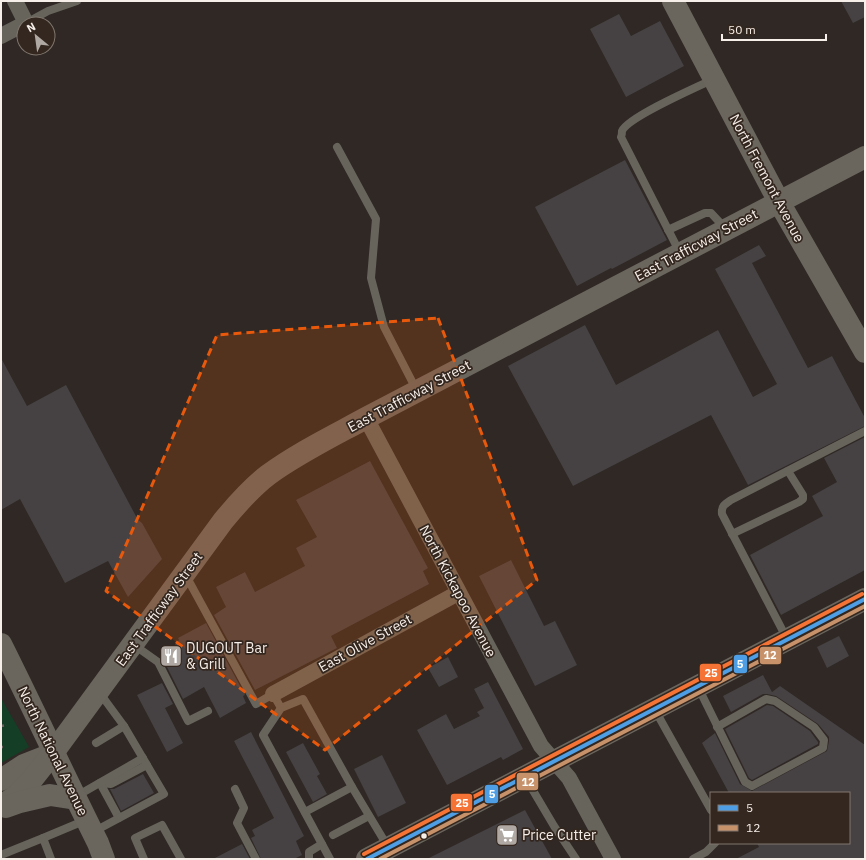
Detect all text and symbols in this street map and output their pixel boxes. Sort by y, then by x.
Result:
north arrow [16,16,56,56]
scale bar [722,16,826,42]
text: N [24,19,38,35]
text: 50 m [728,22,756,37]
street label: North Fremont Avenue [726,111,809,245]
street label: East Trafficway Street [631,205,761,285]
street label: East Trafficway Street [344,356,474,436]
street label: North Kickapoo Avenue [416,522,501,660]
street label: East Trafficway Street [112,548,207,670]
street label: East Olive Street [315,610,415,676]
place label: DUGOUT Bar & Grill [186,639,267,673]
restaurant icon: DUGOUT Bar & Grill [158,643,184,669]
line badge: 12 [759,646,782,665]
text: 12 [763,648,777,662]
line badge: 5 [733,654,748,674]
text: 5 [737,657,744,671]
line badge: 25 [699,663,722,682]
text: 25 [704,666,718,680]
street label: North National Avenue [14,683,92,819]
line badge: 12 [516,772,539,791]
text: 12 [521,775,535,789]
line badge: 5 [484,784,499,804]
text: 5 [489,787,496,801]
legend [710,792,850,844]
line badge: 25 [450,793,473,812]
text: 25 [455,796,469,810]
text: 5 [746,800,753,815]
text: 12 [746,820,760,835]
supermarket icon: Price Cutter [494,822,520,848]
place label: Price Cutter [522,826,596,844]
unlabelled marker [419,831,429,841]

